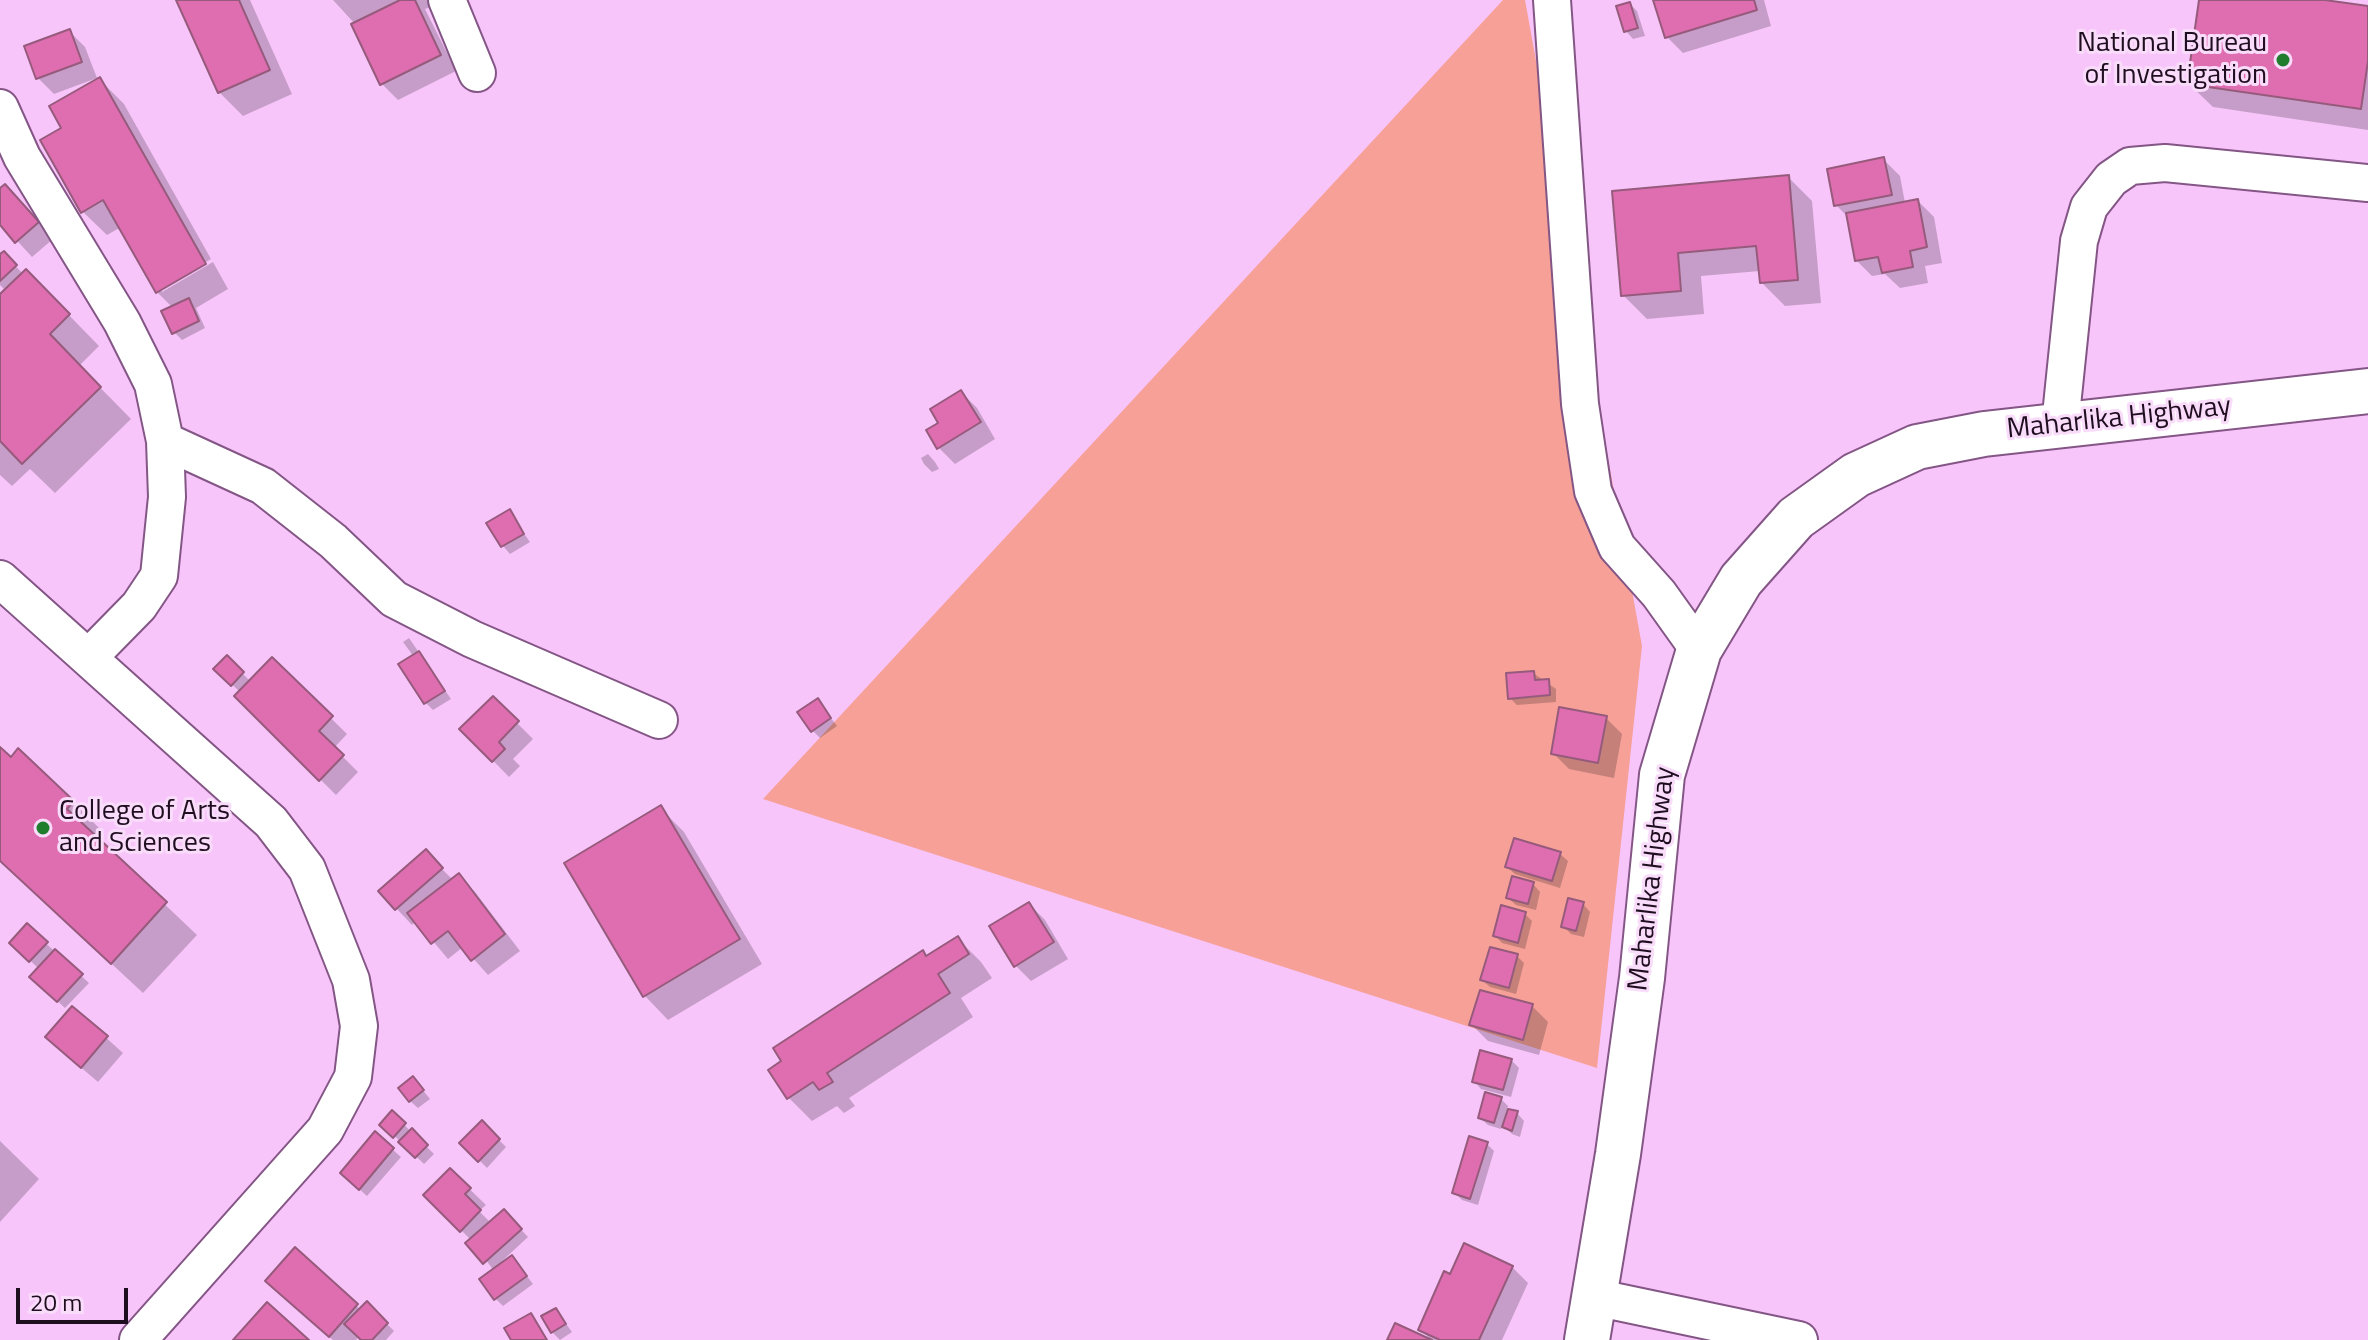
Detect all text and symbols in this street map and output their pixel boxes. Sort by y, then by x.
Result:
place label: National Bureau of Investigation [2077,27,2267,93]
marker: National Bureau of Investigation [2274,51,2292,69]
street label: Maharlika Highway [2005,391,2233,447]
street label: Maharlika Highway [1623,765,1683,993]
place label: College of Arts and Sciences [59,795,230,861]
marker: College of Arts and Sciences [34,819,52,837]
scale bar [20,1272,132,1322]
text: 20 m [30,1284,82,1320]

